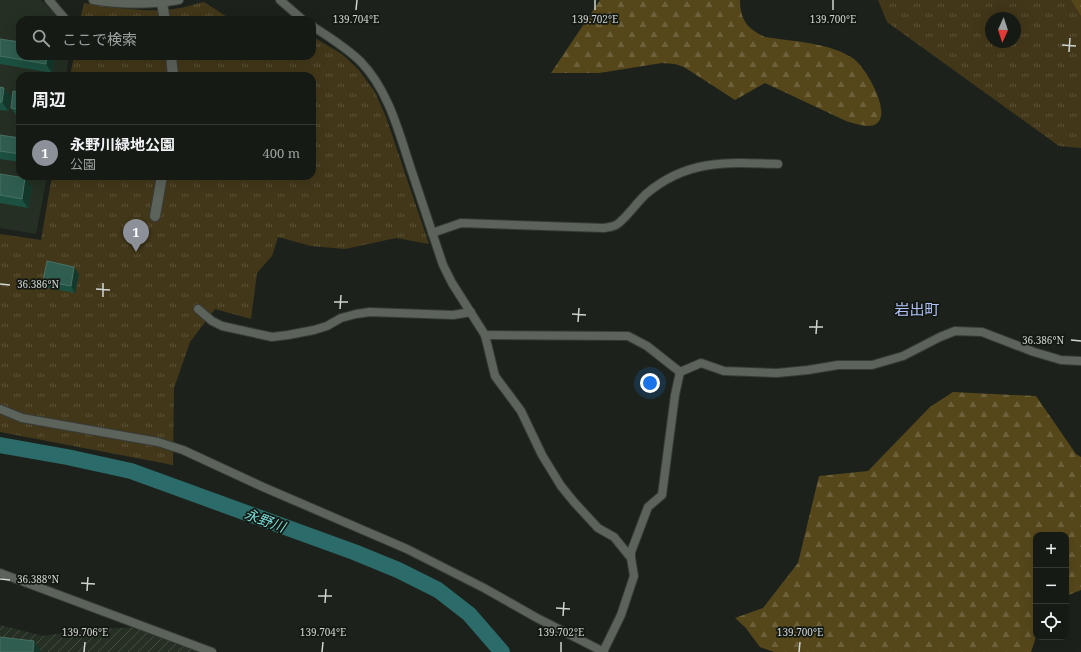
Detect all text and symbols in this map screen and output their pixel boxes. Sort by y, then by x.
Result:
text: 139.704°E [333,12,379,26]
text: 139.702°E [572,12,618,26]
text: 139.700°E [810,12,856,26]
north arrow [985,12,1021,48]
search box [16,16,316,60]
icon: search [30,27,52,49]
text: ここで検索 [62,29,137,49]
text: 周辺 [32,88,66,111]
text: 永野川緑地公園 [70,134,175,154]
text: 1 [41,144,49,162]
text: 400 m [263,144,300,162]
text: 公園 [70,155,96,173]
pin: 1 [123,219,149,252]
text: 36.386°N [17,277,59,291]
district label: 岩出町 [894,299,940,319]
text: 36.386°N [1022,333,1064,347]
your location [640,373,660,393]
water label: 永野川 [242,504,290,537]
map controls [1033,532,1069,640]
button: + [1033,532,1069,568]
button: − [1033,568,1069,604]
text: 36.388°N [17,572,59,586]
button: locate [1033,604,1069,640]
text: 139.706°E [62,625,108,639]
text: 139.704°E [300,625,346,639]
text: 139.702°E [538,625,584,639]
text: 139.700°E [777,625,823,639]

